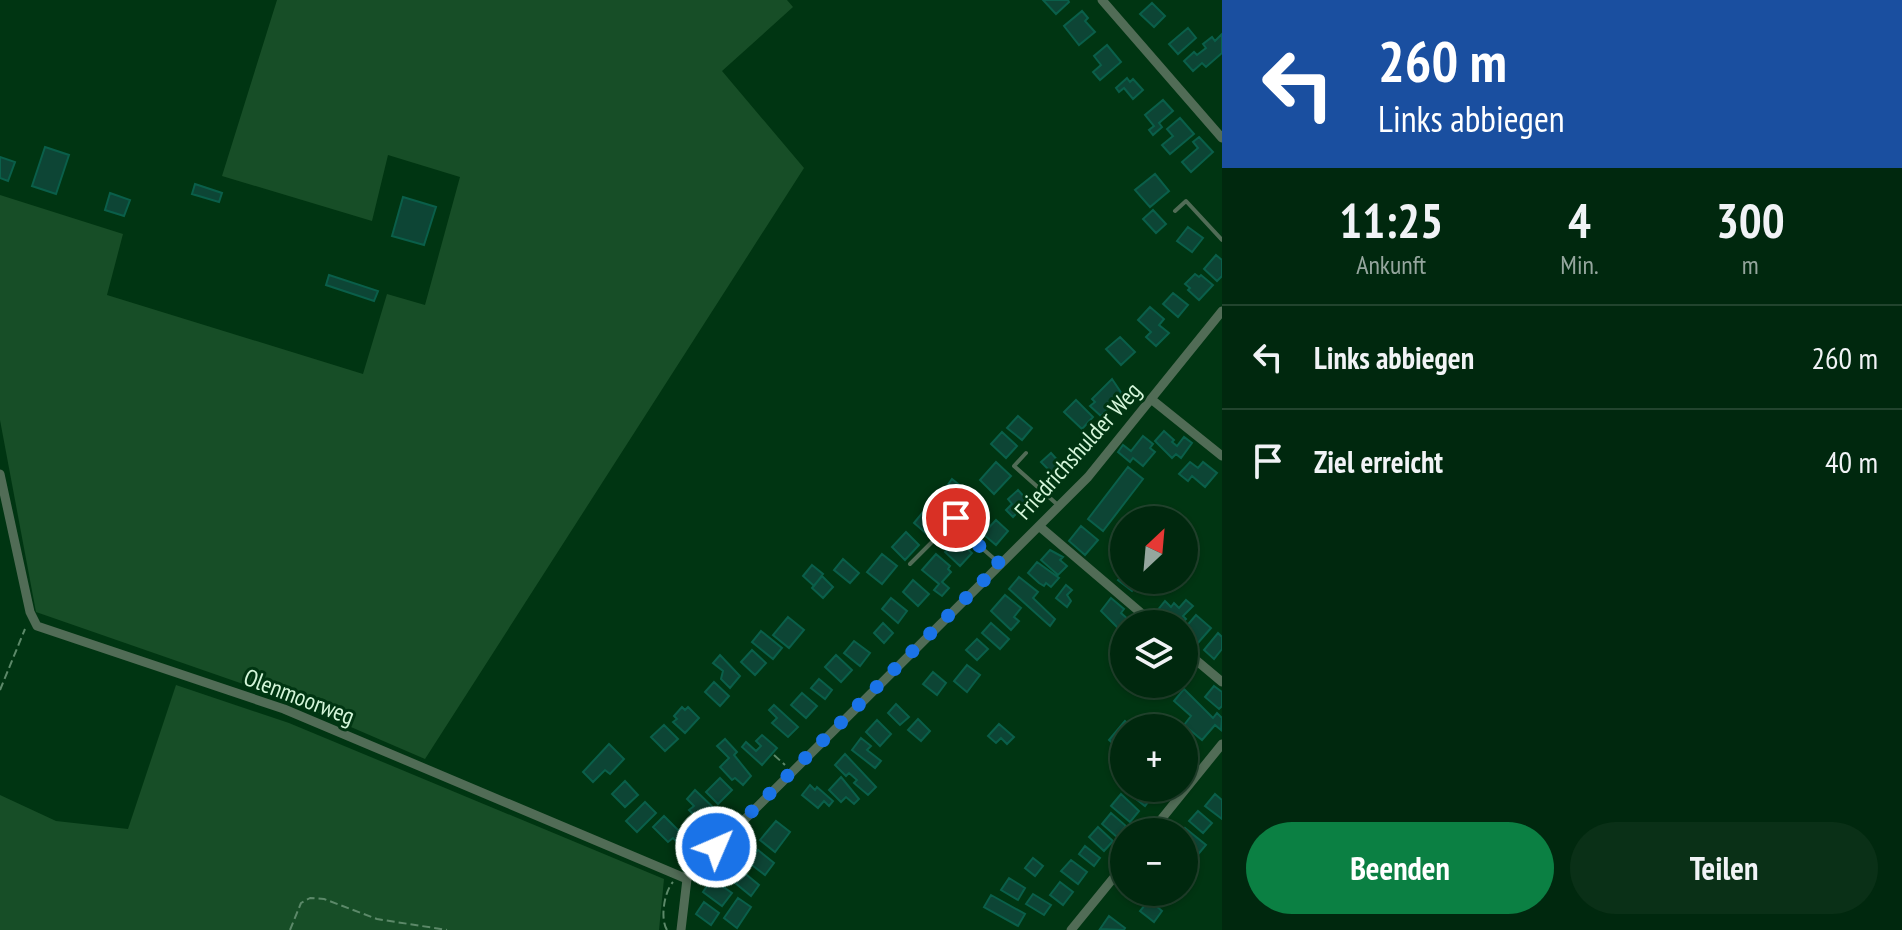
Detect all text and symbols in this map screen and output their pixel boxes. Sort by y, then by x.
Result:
text: 260 m [1378,25,1507,97]
icon: left [1246,32,1350,136]
text: Links abbiegen [1378,95,1565,142]
text: 11:25 [1339,189,1443,251]
text: 4 [1568,189,1591,251]
text: 300 [1716,189,1785,251]
text: Ankunft [1356,248,1426,281]
text: Min. [1560,248,1599,281]
text: m [1742,248,1759,281]
icon: left [1246,335,1290,379]
text: Links abbiegen [1314,338,1474,377]
text: 260 m [1812,338,1878,377]
street label: Friedrichshulder Weg [1008,375,1148,526]
icon: arrive [1246,439,1290,483]
text: Ziel erreicht [1314,442,1443,481]
text: 40 m [1825,442,1878,481]
pin [922,484,990,552]
icon: arrive [934,496,978,540]
north arrow [1110,506,1198,594]
map controls [1110,506,1198,906]
button: layers [1110,610,1198,698]
street label: Olenmoorweg [239,661,359,732]
button: + [1110,714,1198,802]
position arrow [674,805,758,889]
button: − [1110,818,1198,906]
button: Beenden [1246,822,1554,914]
button: Teilen [1570,822,1878,914]

